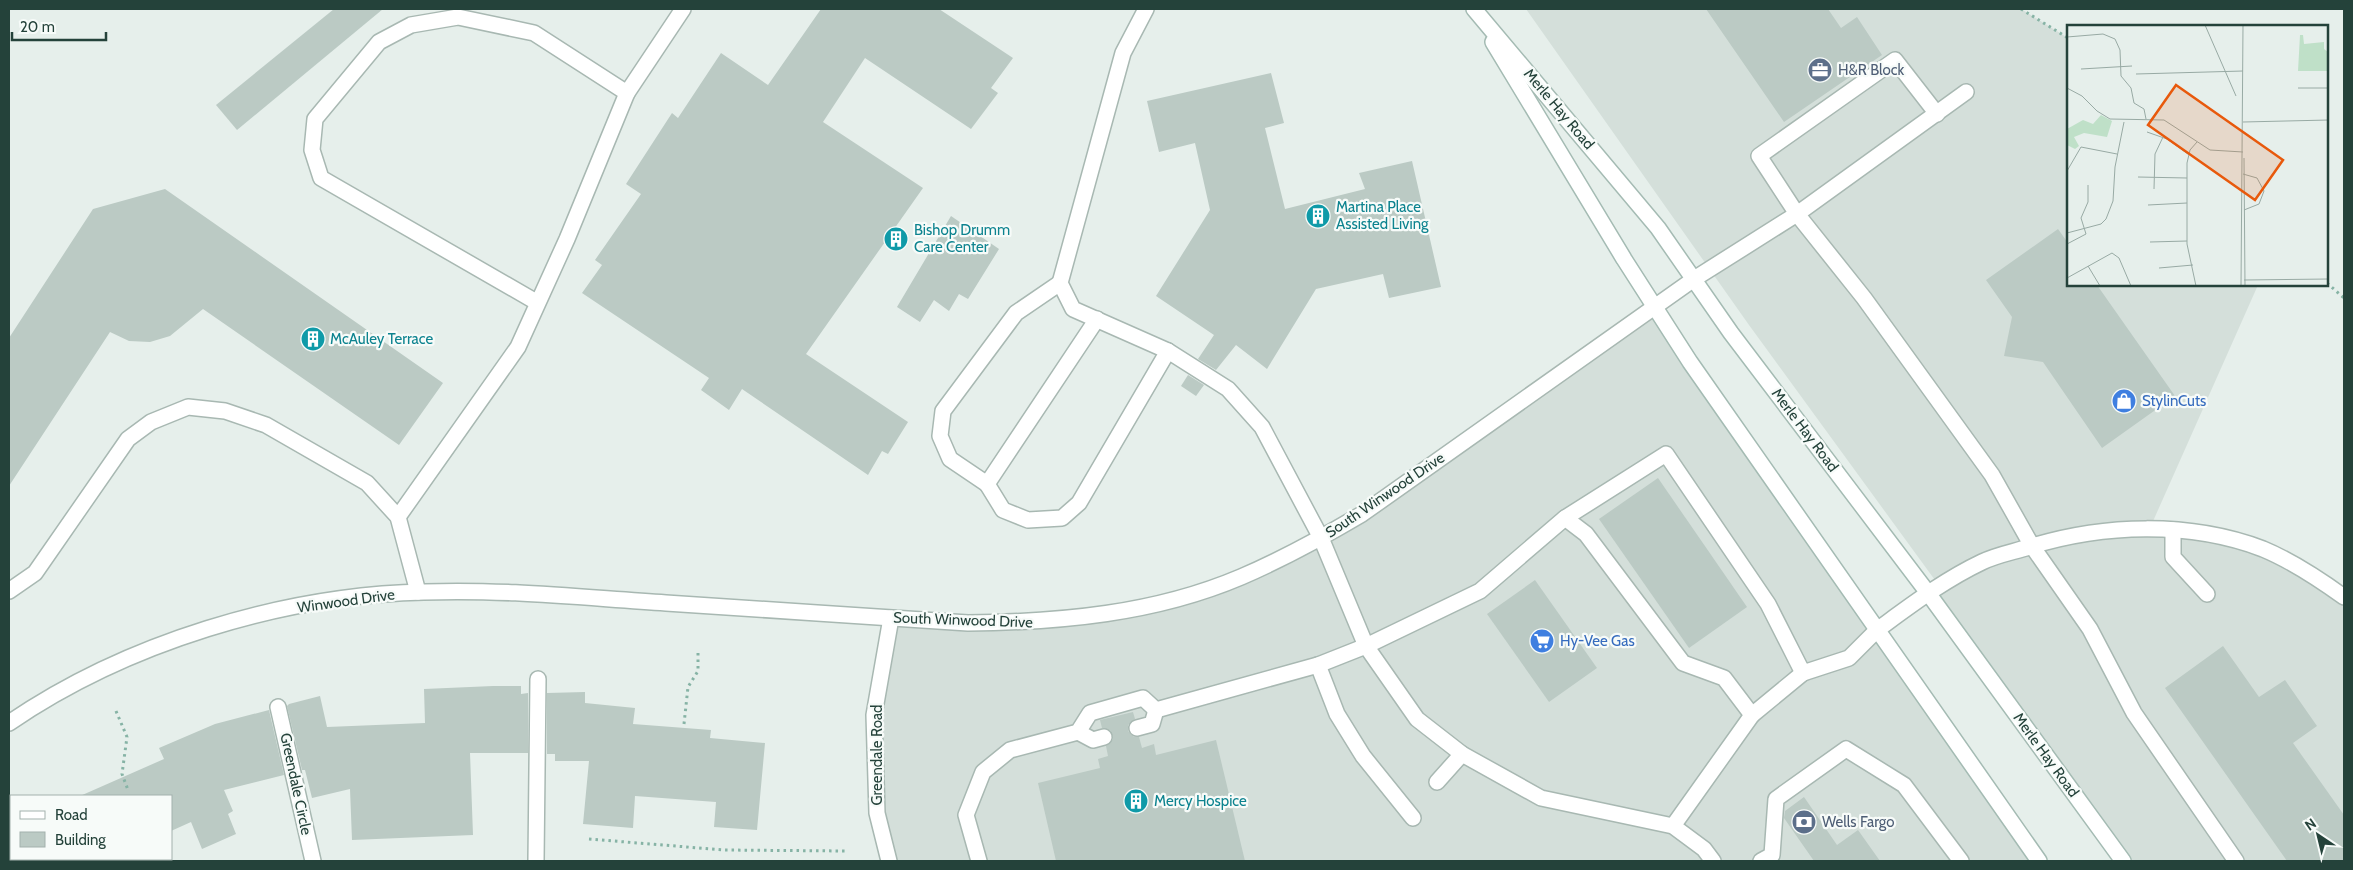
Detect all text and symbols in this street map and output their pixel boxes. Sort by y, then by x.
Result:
scale bar [12,10,106,42]
text: 20 m [20,18,55,36]
inset map [2067,25,2328,286]
office icon: H&R Block [1807,57,1833,83]
place label: H&R Block [1838,61,1905,79]
street label: Merle Hay Road [1520,65,1598,153]
place label: Martina Place Assisted Living [1336,198,1429,233]
building icon: Martina Place Assisted Living [1305,203,1331,229]
place label: Bishop Drumm Care Center [914,221,1010,256]
building icon: Bishop Drumm Care Center [883,226,909,252]
building icon: McAuley Terrace [300,326,326,352]
place label: McAuley Terrace [330,330,434,348]
street label: Merle Hay Road [1768,385,1842,475]
shop icon: StylinCuts [2111,388,2137,414]
place label: StylinCuts [2142,392,2206,410]
street label: South Winwood Drive [1322,448,1448,542]
street label: Winwood Drive [296,585,396,617]
street label: South Winwood Drive [893,609,1033,631]
supermarket icon: Hy-Vee Gas [1529,628,1555,654]
place label: Hy-Vee Gas [1560,632,1635,650]
street label: Greendale Road [868,705,886,805]
street label: Merle Hay Road [2009,709,2083,801]
street label: Greendale Circle [276,731,316,837]
building icon: Mercy Hospice [1123,788,1149,814]
place label: Mercy Hospice [1154,792,1247,810]
legend [10,795,172,860]
text: Road [55,806,88,824]
bank icon: Wells Fargo [1791,809,1817,835]
north arrow [2293,810,2343,860]
place label: Wells Fargo [1822,813,1895,831]
text: N [2301,814,2320,835]
text: Building [55,831,106,849]

